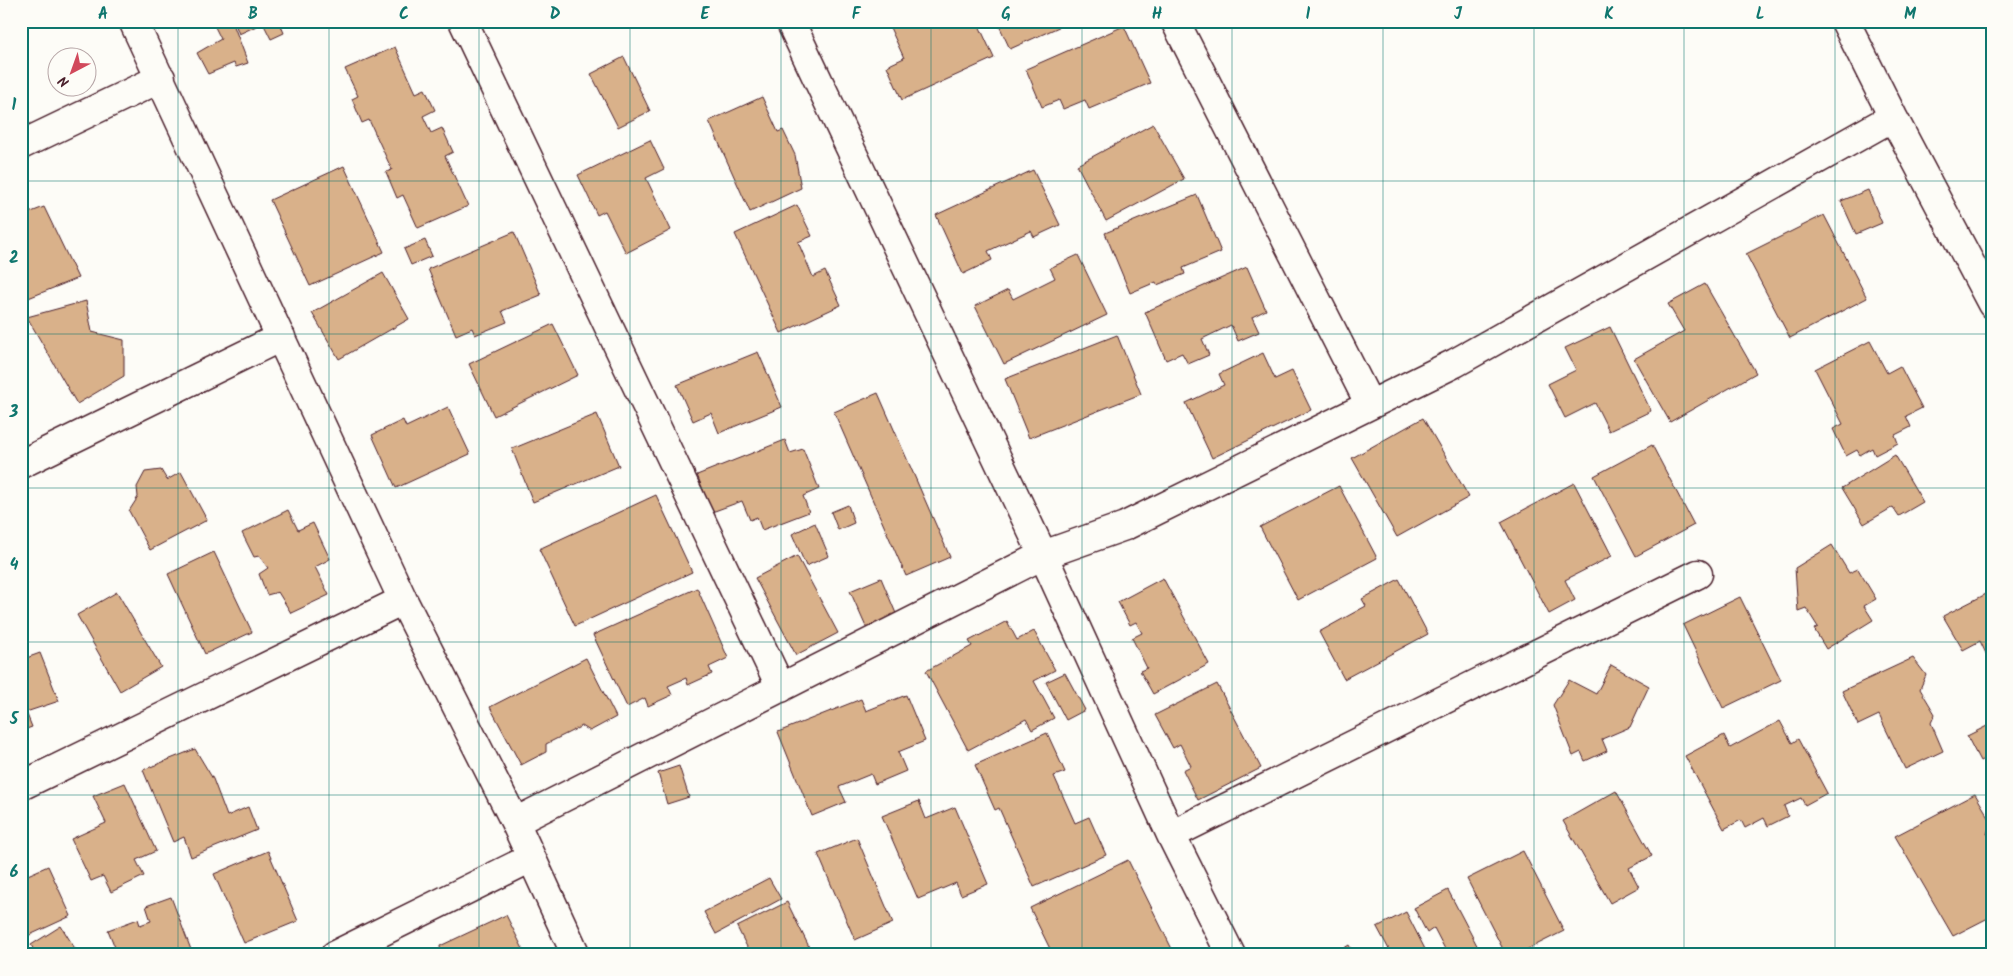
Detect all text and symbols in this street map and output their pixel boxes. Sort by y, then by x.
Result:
text: A [98,2,108,27]
text: B [248,2,258,27]
text: C [399,2,409,27]
text: D [550,2,561,27]
text: E [701,2,711,27]
text: F [852,2,862,27]
text: G [1001,2,1011,27]
text: H [1152,2,1162,27]
text: I [1306,2,1311,27]
text: J [1454,2,1463,27]
text: K [1604,2,1614,27]
text: L [1756,2,1764,27]
text: M [1904,2,1917,27]
north arrow [48,48,98,98]
text: N [53,70,75,92]
text: 1 [12,93,17,118]
text: 2 [9,246,19,271]
text: 3 [9,400,19,425]
text: 4 [10,553,19,578]
text: 5 [9,707,20,732]
text: 6 [10,860,19,885]

